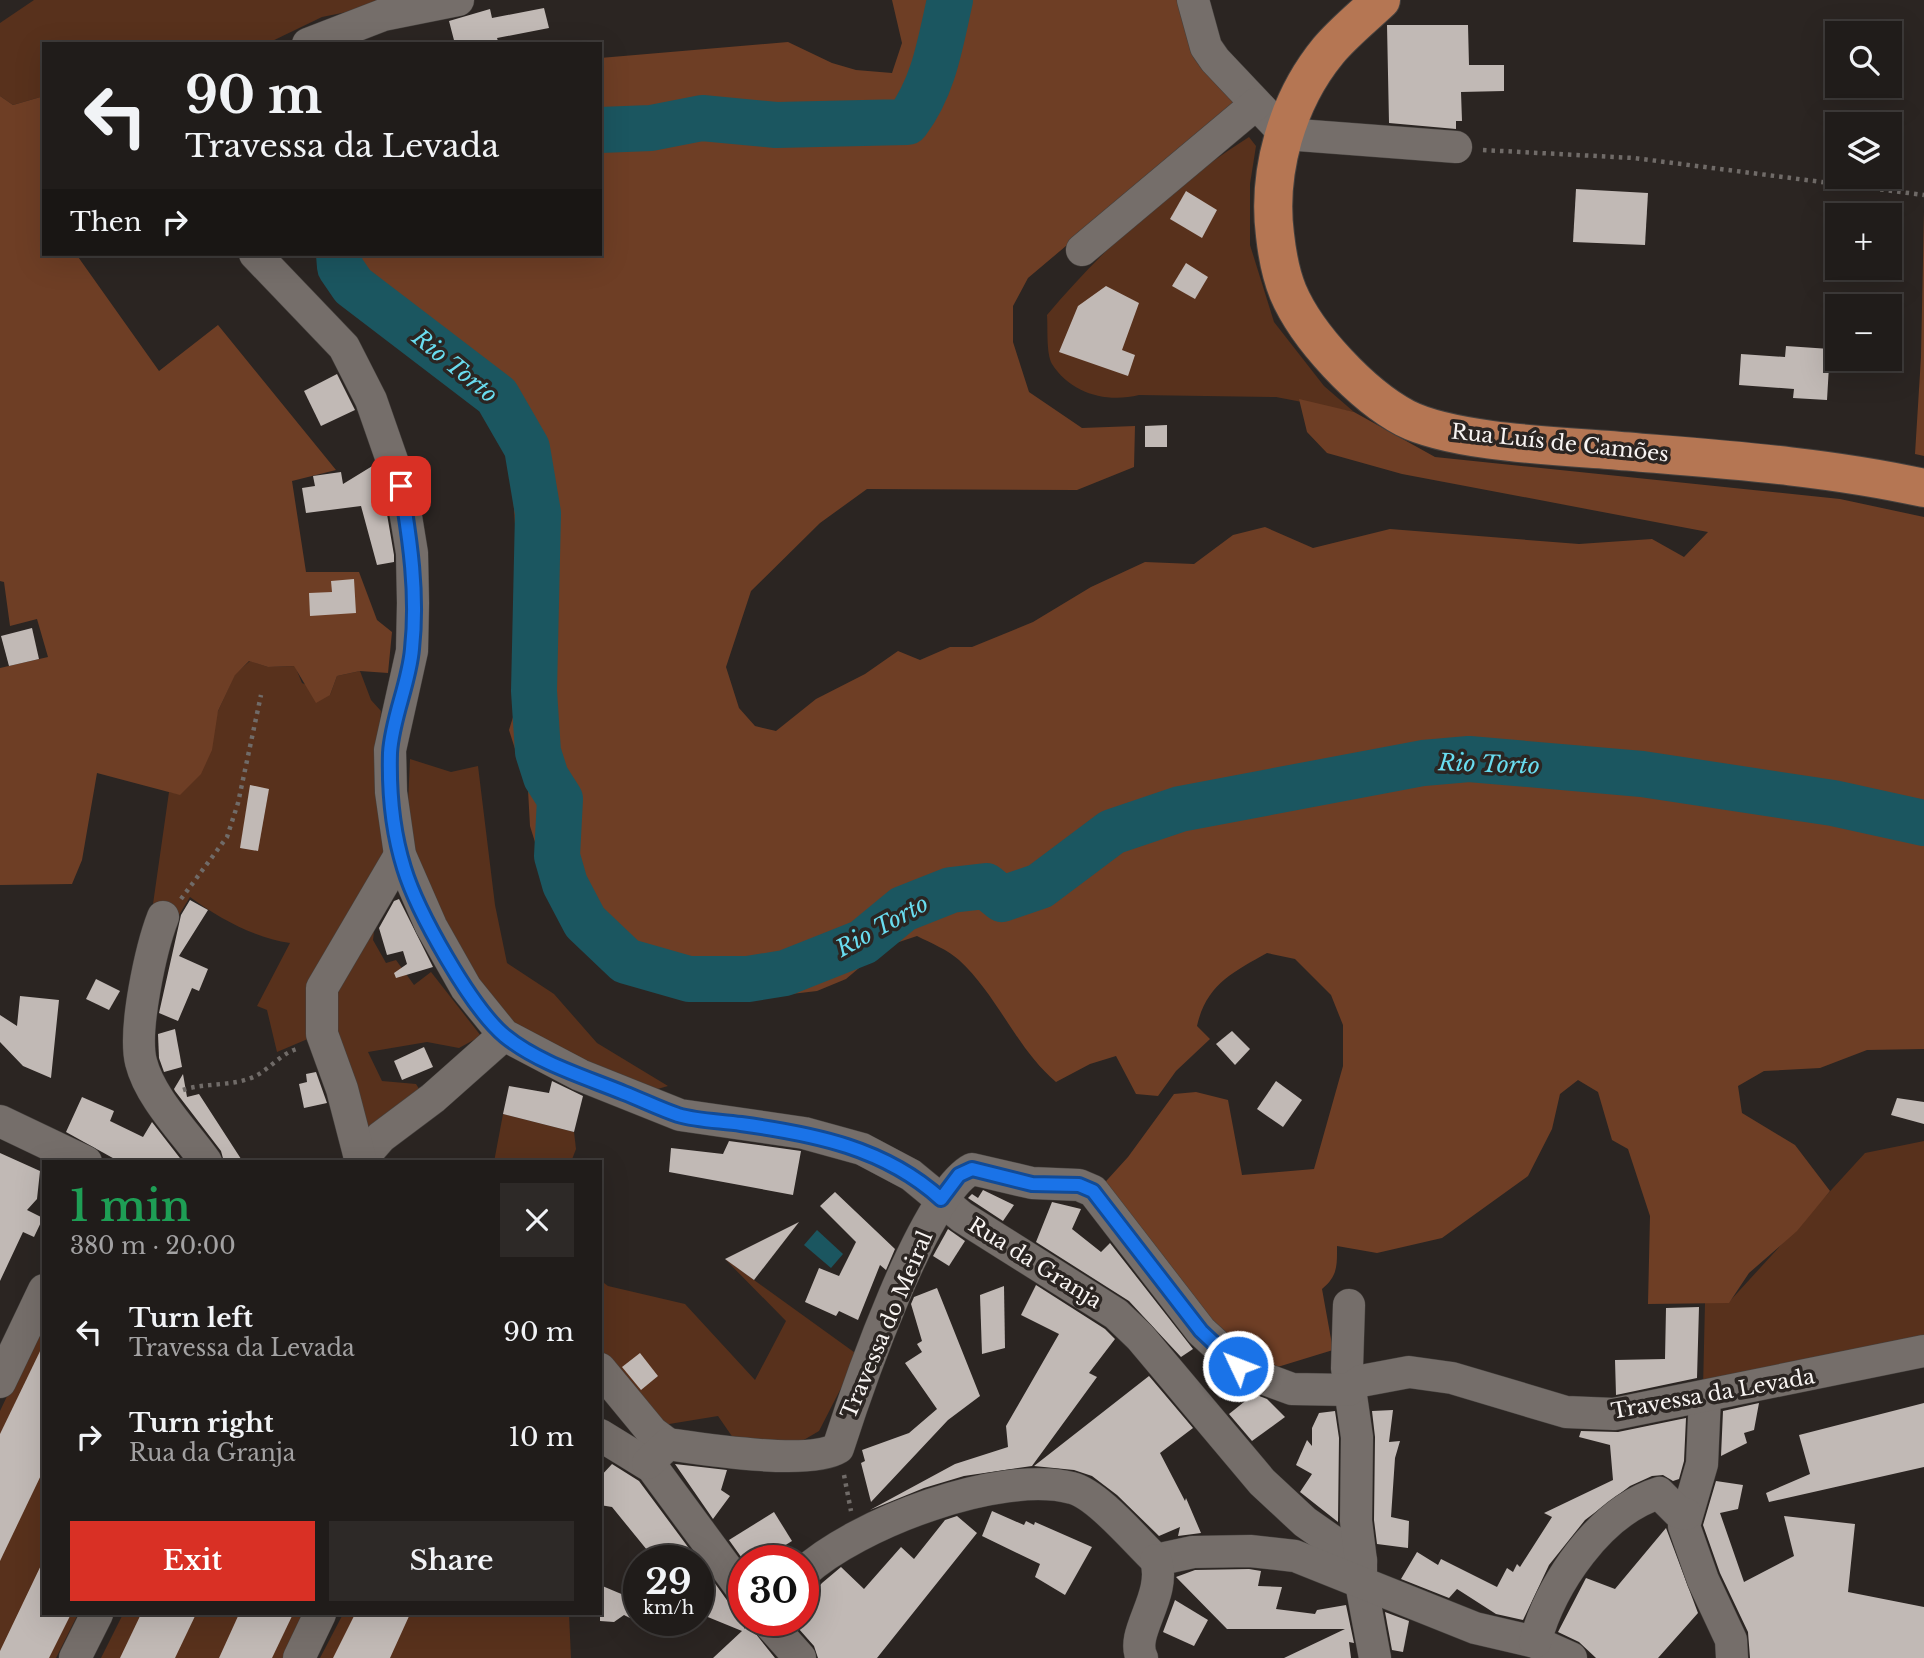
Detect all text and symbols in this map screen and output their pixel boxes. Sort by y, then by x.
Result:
map controls [1825,21,1902,371]
button: search [1825,21,1902,98]
text: 90 m [185,65,322,126]
icon: left [70,70,161,161]
button: layers [1825,112,1902,189]
text: Travessa da Levada [185,126,499,166]
icon: right [156,203,194,241]
button: + [1825,203,1902,280]
text: Then [70,206,142,238]
button: − [1825,294,1902,371]
water label: Rio Torto [406,323,503,409]
street label: Rua Luís de Camões [1450,419,1670,467]
pin [371,456,431,516]
icon: arrive [382,467,420,505]
water label: Rio Torto [1437,748,1540,780]
water label: Rio Torto [830,889,933,963]
text: 1 min [70,1180,191,1232]
button: close [500,1183,574,1257]
street label: Rua da Granja [964,1212,1107,1315]
street label: Travessa do Meiral [836,1227,938,1423]
text: 380 m · 20:00 [70,1232,236,1260]
text: Turn left [129,1302,253,1334]
icon: left [70,1313,108,1351]
text: 90 m [503,1316,574,1348]
position arrow [1201,1329,1275,1403]
text: Travessa da Levada [129,1334,355,1362]
street label: Travessa da Levada [1609,1363,1817,1425]
text: Turn right [129,1407,274,1439]
icon: right [70,1418,108,1456]
text: 10 m [508,1421,574,1453]
text: Rua da Granja [129,1439,296,1467]
button: Exit [70,1521,315,1601]
button: Share [329,1521,574,1601]
speed limit sign: 30 [728,1545,819,1636]
text: 29 [645,1560,692,1603]
text: km/h [643,1597,694,1619]

